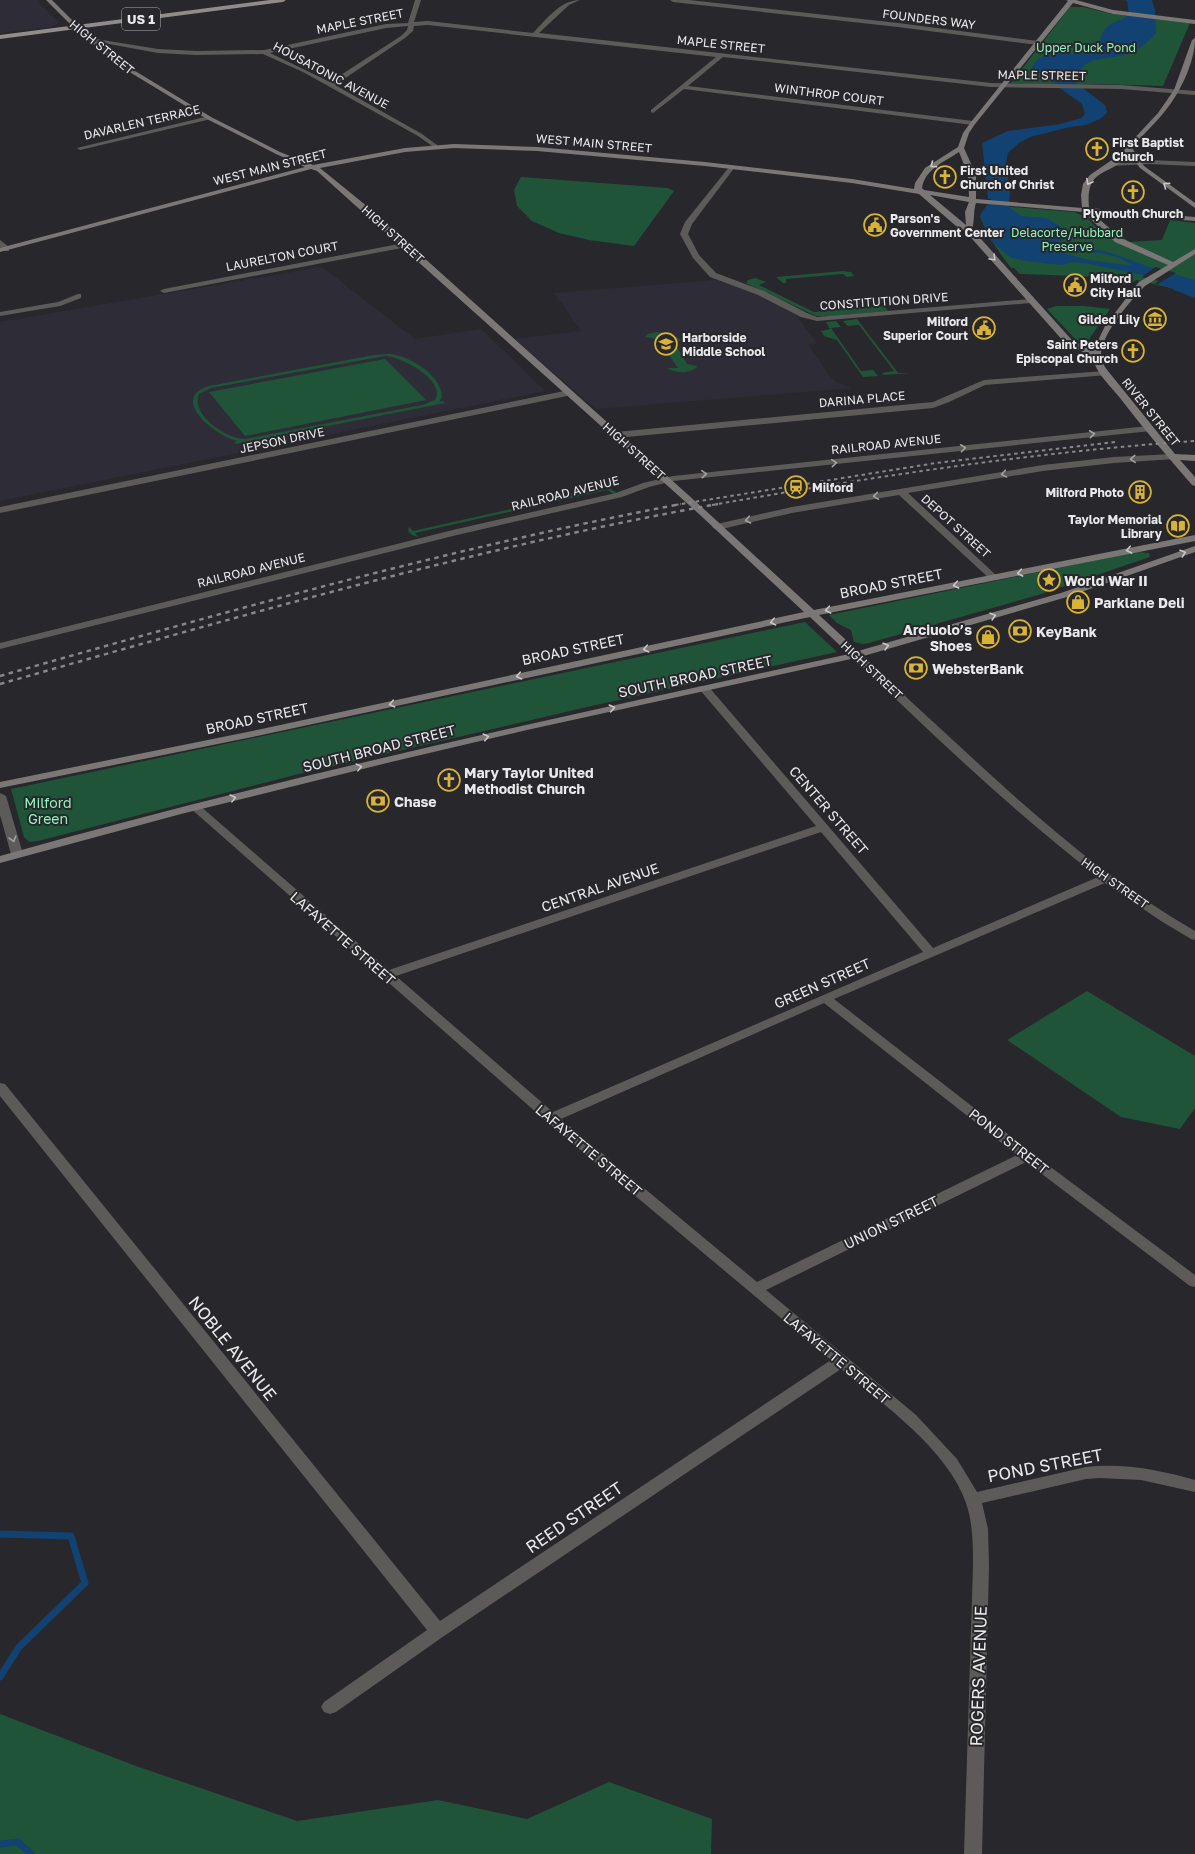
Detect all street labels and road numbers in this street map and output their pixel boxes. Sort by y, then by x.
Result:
street label: MAPLE STREET [315,5,406,37]
street label: FOUNDERS WAY [882,6,977,32]
road number: US 1 [122,8,160,30]
street label: HIGH STREET [67,16,138,78]
street label: MAPLE STREET [676,32,766,56]
street label: HOUSATONIC AVENUE [271,38,391,112]
street label: MAPLE STREET [998,67,1087,83]
street label: WINTHROP COURT [773,80,885,108]
street label: DAVARLEN TERRACE [82,101,202,143]
street label: WEST MAIN STREET [535,130,653,156]
street label: WEST MAIN STREET [212,146,329,188]
street label: HIGH STREET [359,202,428,266]
street label: LAURELTON COURT [224,238,340,274]
street label: CONSTITUTION DRIVE [819,289,949,313]
street label: RIVER STREET [1119,375,1184,450]
street label: DARINA PLACE [818,388,906,410]
street label: HIGH STREET [600,419,669,483]
street label: JEPSON DRIVE [238,424,326,456]
street label: RAILROAD AVENUE [830,431,942,457]
street label: RAILROAD AVENUE [510,472,620,514]
street label: DEPOT STREET [918,491,994,561]
street label: RAILROAD AVENUE [196,549,306,591]
street label: BROAD STREET [838,565,944,601]
street label: BROAD STREET [520,630,626,668]
street label: HIGH STREET [838,638,906,703]
street label: SOUTH BROAD STREET [616,651,774,701]
street label: BROAD STREET [204,699,310,737]
street label: SOUTH BROAD STREET [301,721,457,775]
street label: CENTER STREET [786,762,872,858]
street label: HIGH STREET [1078,854,1152,912]
street label: CENTRAL AVENUE [539,859,661,915]
street label: LAFAYETTE STREET [287,888,399,989]
street label: GREEN STREET [771,954,873,1012]
street label: LAFAYETTE STREET [532,1100,646,1200]
street label: POND STREET [966,1105,1052,1178]
street label: UNION STREET [841,1192,941,1252]
street label: NOBLE AVENUE [184,1291,282,1405]
street label: LAFAYETTE STREET [780,1308,894,1408]
street label: POND STREET [986,1443,1105,1486]
street label: REED STREET [521,1477,627,1557]
street label: ROGERS AVENUE [965,1605,991,1747]

